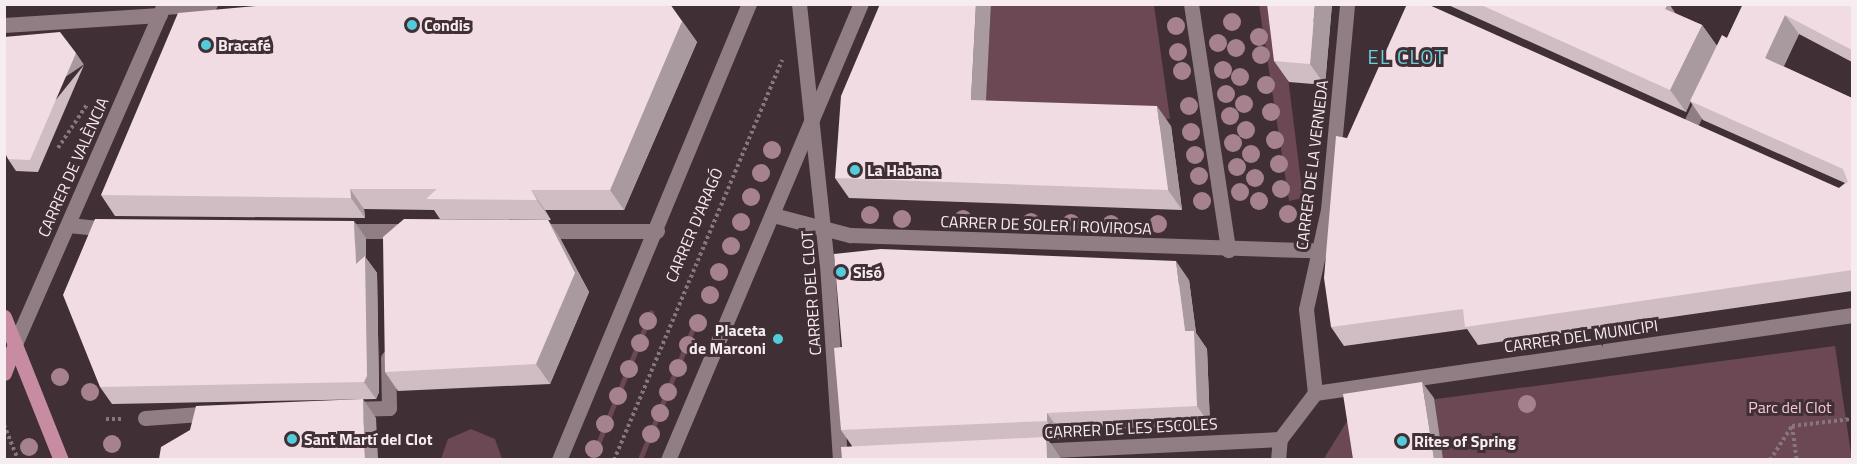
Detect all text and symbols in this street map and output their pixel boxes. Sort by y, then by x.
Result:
place label: Condis [424,15,470,35]
marker: Condis [405,18,419,32]
place label: Bracafé [218,35,271,55]
marker: Bracafé [199,38,213,52]
district label: EL CLOT [1368,44,1446,68]
street label: CARRER DE LA VERNEDA [1292,79,1332,251]
street label: CARRER DE VALÈNCIA [34,94,112,240]
place label: La Habana [867,160,939,180]
marker: La Habana [848,163,862,177]
street label: CARRER D'ARAGÓ [661,165,727,285]
street label: CARRER DE SOLER I ROVIROSA [940,212,1152,238]
street label: CARRER DEL CLOT [797,230,825,356]
place label: Sisó [853,262,882,282]
marker: Sisó [834,265,848,279]
street label: CARRER DEL MUNICIPI [1503,316,1659,356]
place label: Placeta de Marconi [689,320,766,358]
marker: Placeta de Marconi [771,332,785,346]
park label: Parc del Clot [1748,397,1832,417]
street label: CARRER DE LES ESCOLES [1044,414,1218,442]
place label: Sant Martí del Clot [304,429,433,449]
place label: Rites of Spring [1414,431,1516,451]
marker: Sant Martí del Clot [285,432,299,446]
marker: Rites of Spring [1395,434,1409,448]

